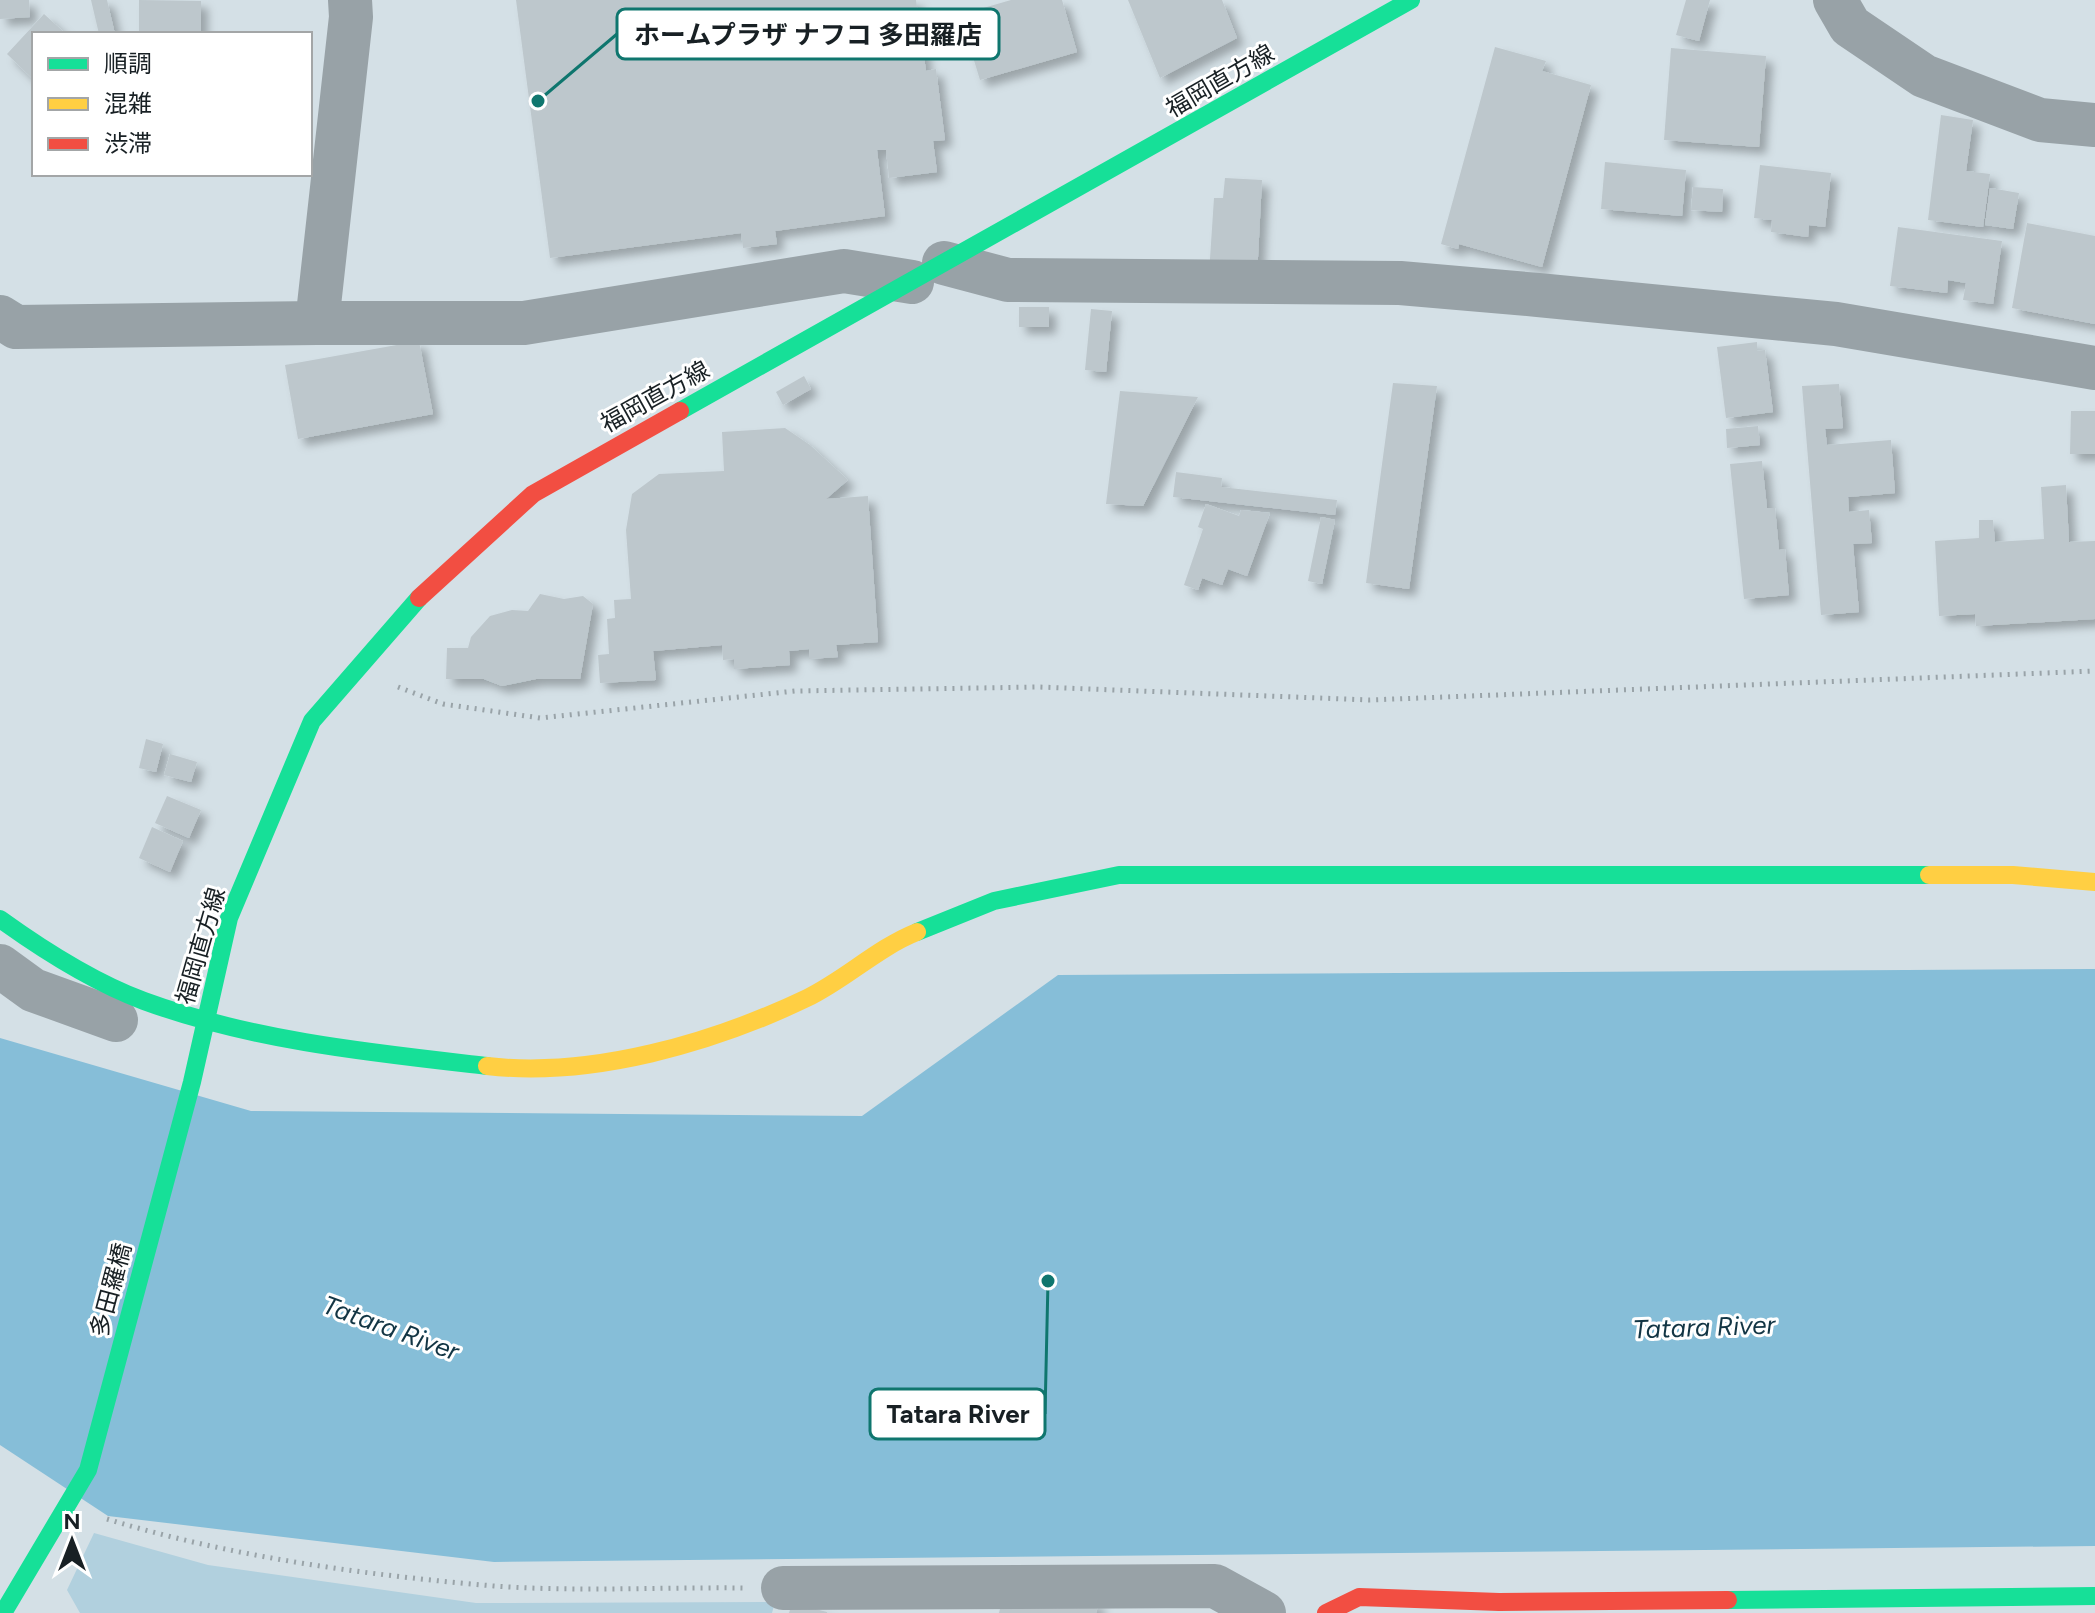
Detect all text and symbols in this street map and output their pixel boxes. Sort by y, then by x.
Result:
callout: ホームプラザ ナフコ 多田羅店 [617,9,999,59]
text: ホームプラザ ナフコ 多田羅店 [634,19,982,51]
legend [32,32,312,176]
street label: 福岡直方線 [1161,38,1279,123]
text: 順調 [104,49,152,78]
text: 混雑 [104,89,152,118]
text: 渋滞 [104,129,152,158]
street label: 福岡直方線 [595,355,714,438]
street label: 福岡直方線 [170,884,231,1008]
street label: 多田羅橋 [84,1240,137,1340]
water label: Tatara River [319,1289,464,1368]
water label: Tatara River [1632,1308,1777,1345]
callout: Tatara River [870,1389,1045,1439]
text: Tatara River [886,1398,1030,1430]
north arrow [32,1501,112,1581]
text: N [63,1508,81,1535]

